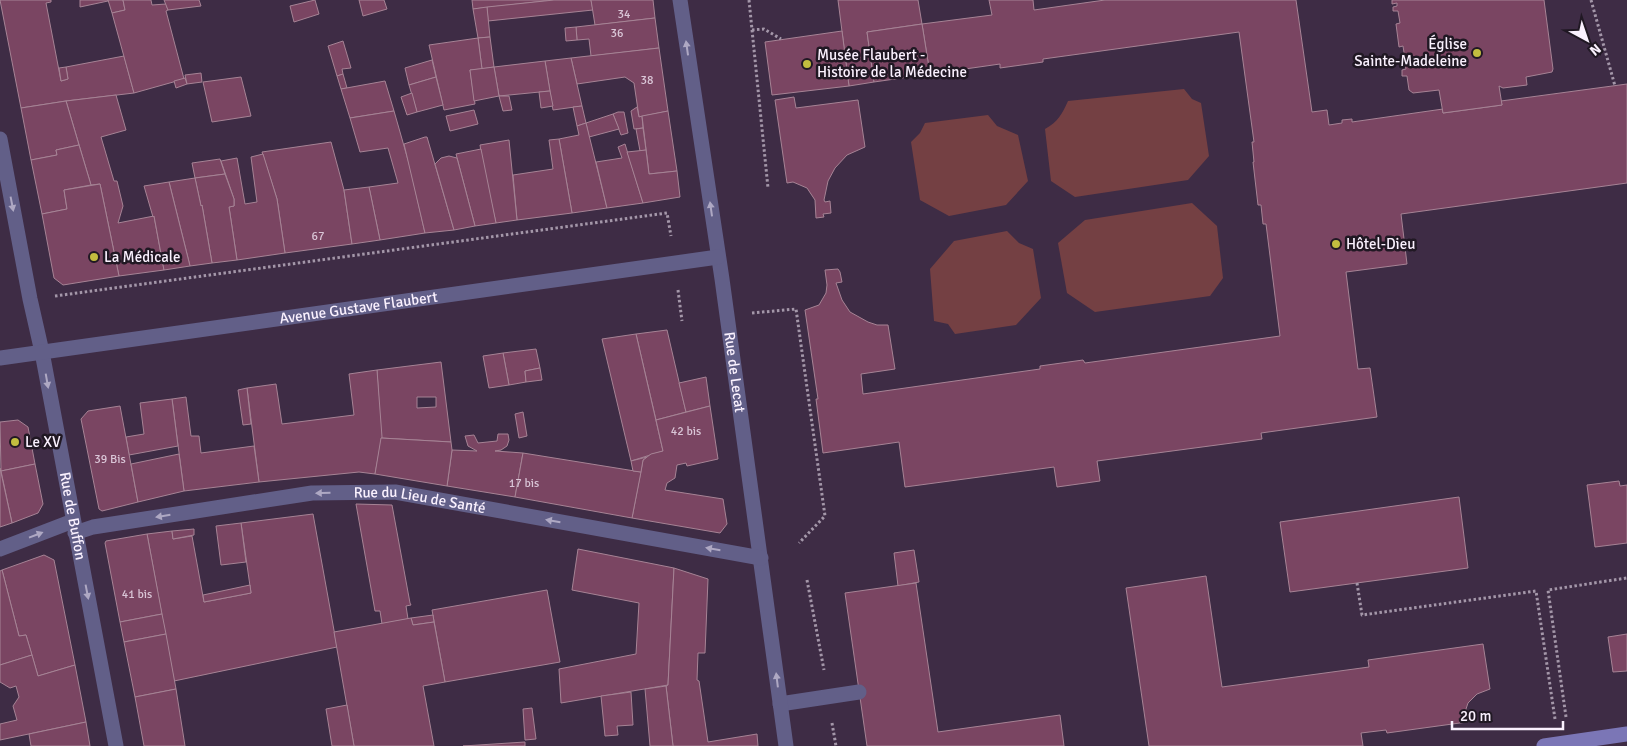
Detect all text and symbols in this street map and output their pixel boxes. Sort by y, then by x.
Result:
house number: 34 [618,7,631,22]
north arrow [1562,15,1612,65]
house number: 36 [611,26,623,41]
place label: Église Sainte-Madeleine [1354,34,1467,70]
one-way arrow [683,40,691,56]
text: N [1586,40,1604,59]
place label: Musée Flaubert - Histoire de la Médecine [817,46,967,81]
marker: Église Sainte-Madeleine [1471,47,1483,59]
marker: Musée Flaubert - Histoire de la Médecine [801,58,813,70]
house number: 38 [641,73,653,88]
one-way arrow [9,196,17,212]
one-way arrow [706,200,714,216]
house number: 67 [312,229,324,244]
place label: Hôtel-Dieu [1346,235,1415,253]
marker: Hôtel-Dieu [1330,238,1342,250]
place label: La Médicale [104,248,181,266]
marker: La Médicale [88,251,100,263]
street label: Avenue Gustave Flaubert [278,288,439,328]
street label: Rue de Lecat [720,331,749,413]
one-way arrow [44,373,52,389]
house number: 42 bis [671,424,701,439]
place label: Le XV [25,433,61,451]
marker: Le XV [9,436,21,448]
house number: 39 Bis [94,452,126,467]
street label: Rue de Buffon [56,470,90,562]
house number: 17 bis [509,476,539,491]
street label: Rue du Lieu de Santé [354,483,487,517]
one-way arrow [315,489,331,497]
one-way arrow [154,512,170,520]
one-way arrow [545,516,561,524]
one-way arrow [29,531,44,538]
one-way arrow [705,545,721,553]
one-way arrow [83,584,91,600]
house number: 41 bis [122,587,152,602]
one-way arrow [773,672,781,688]
scale bar [1452,698,1563,730]
text: 20 m [1460,707,1491,725]

